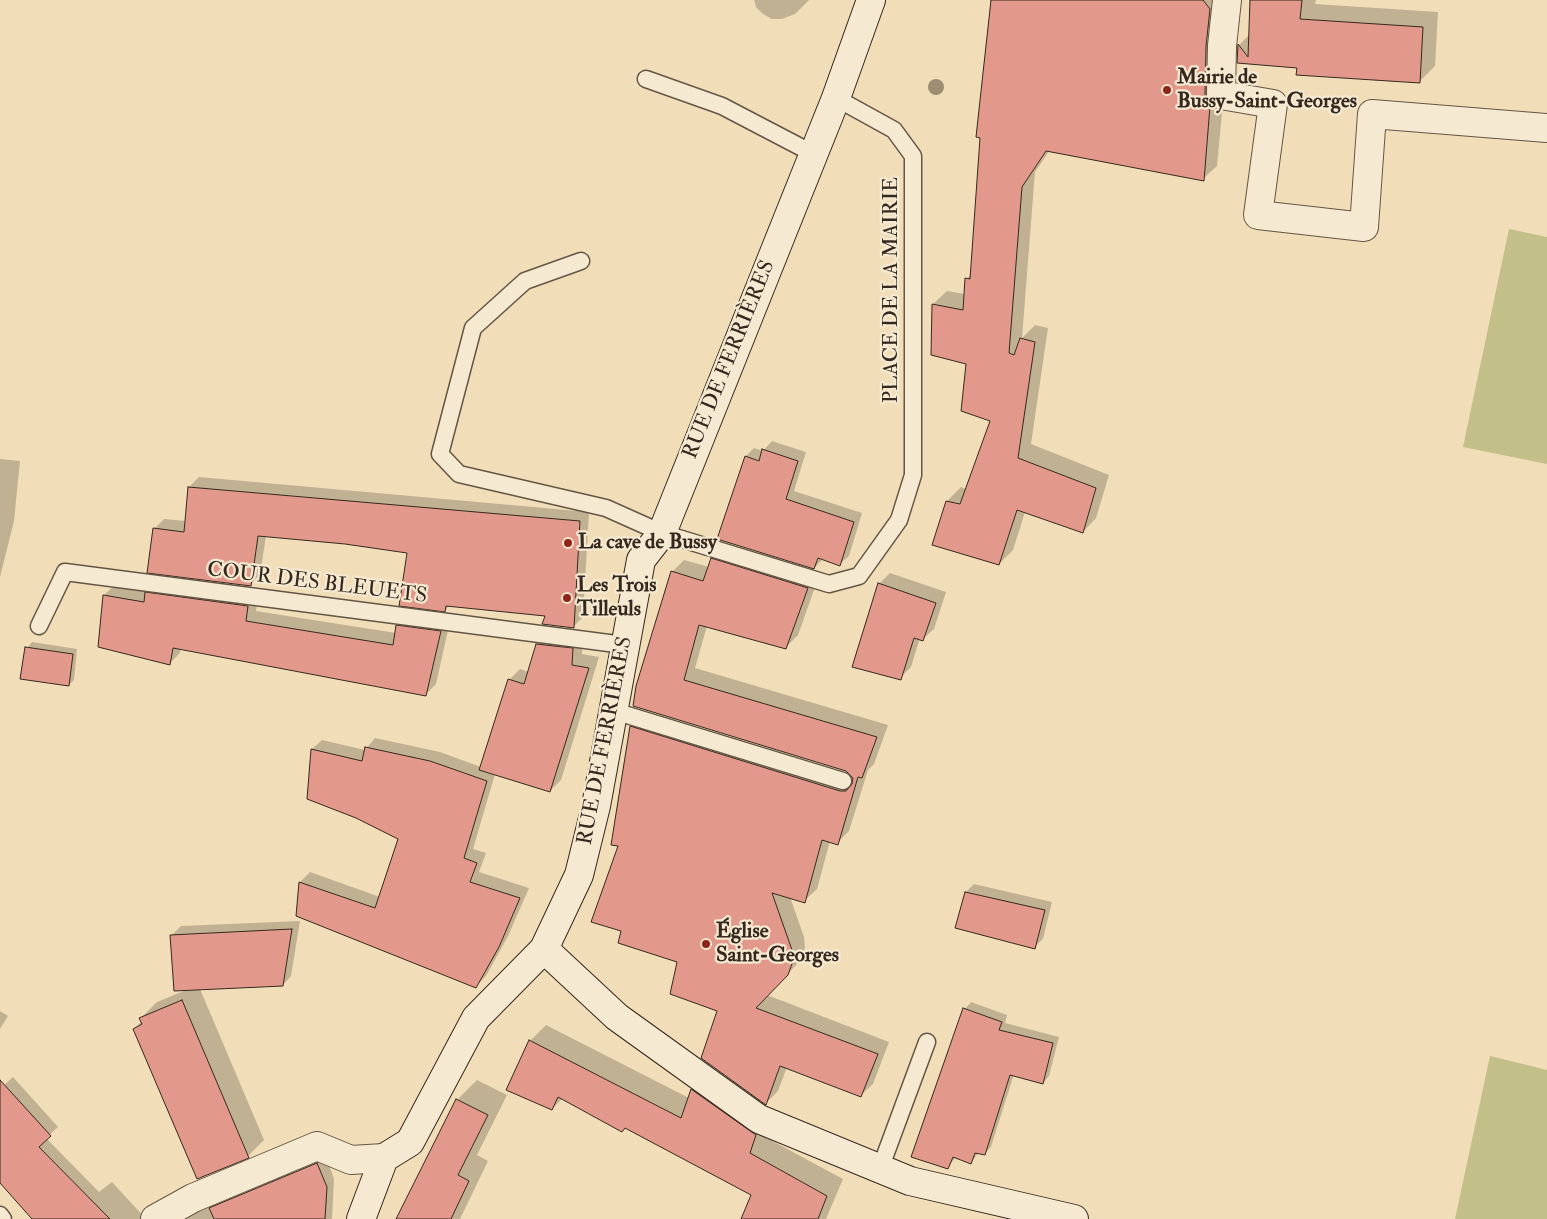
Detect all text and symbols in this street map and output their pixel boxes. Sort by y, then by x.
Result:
place label: Mairie de Bussy-Saint-Georges [1177,65,1357,115]
marker: Mairie de Bussy-Saint-Georges [1161,84,1173,96]
street label: PLACE DE LA MAIRIE [879,177,905,403]
street label: RUE DE FERRIÈRES [679,257,781,463]
place label: La cave de Bussy [578,530,717,556]
marker: La cave de Bussy [562,537,574,549]
street label: COUR DES BLEUETS [206,558,428,610]
place label: Les Trois Tilleuls [577,573,657,623]
marker: Les Trois Tilleuls [561,592,573,604]
street label: RUE DE FERRIÈRES [573,635,639,847]
place label: Église Saint-Georges [716,919,839,969]
marker: Église Saint-Georges [700,938,712,950]

